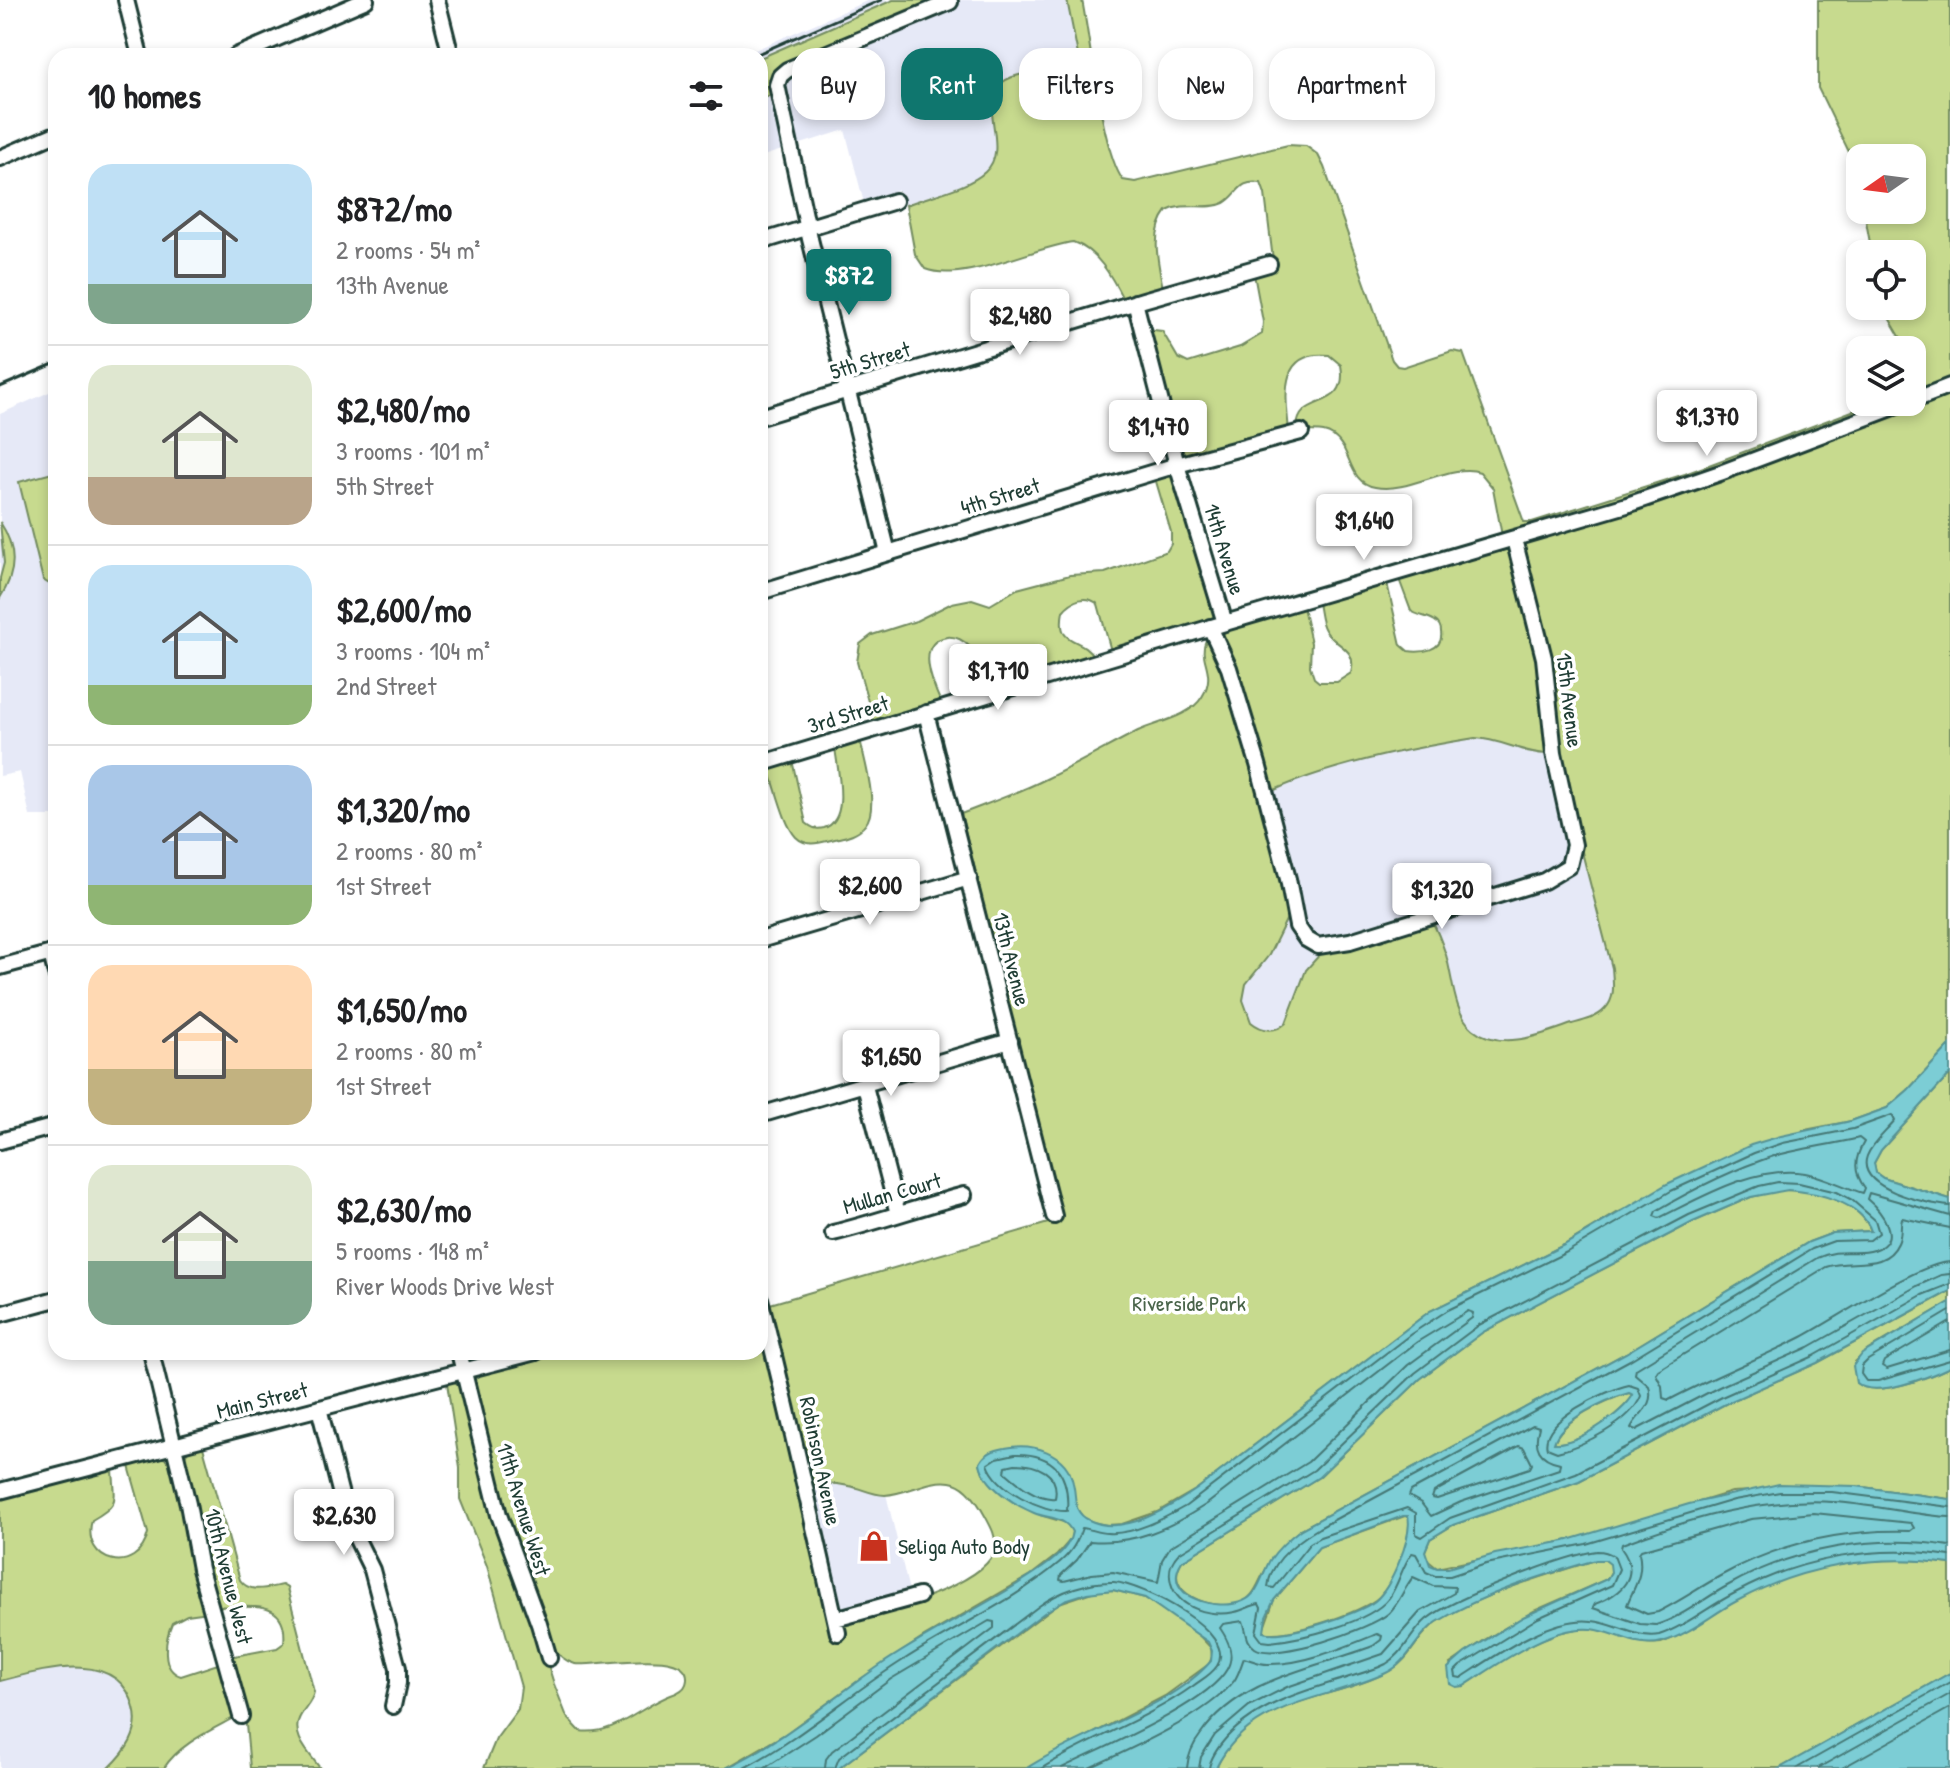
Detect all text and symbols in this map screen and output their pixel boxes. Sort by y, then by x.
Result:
chip: Buy [792,48,885,120]
chip: Rent [901,48,1003,120]
chip: Filters [1019,48,1142,120]
chip: New [1158,48,1253,120]
chip: Apartment [1269,48,1435,120]
text: 10 homes [88,73,201,119]
icon: filters [684,74,728,118]
north arrow [1846,144,1926,224]
map controls [1846,144,1926,416]
text: $872/mo [336,186,452,232]
icon: home [152,196,248,292]
text: 2 rooms · 54 m² [336,232,480,267]
button: locate [1846,240,1926,320]
pin: $872 [802,249,896,317]
text: $872 [824,257,874,292]
text: 13th Avenue [336,267,449,302]
pin: $2,480 [955,289,1085,357]
text: $2,480 [988,297,1052,332]
street label: 5th Street [826,333,914,386]
button: layers [1846,336,1926,416]
text: $2,480/mo [336,387,470,433]
pin: $1,370 [1642,390,1772,458]
icon: home [152,397,248,493]
text: $1,370 [1675,398,1739,433]
pin: $1,470 [1093,400,1223,468]
text: $1,470 [1127,408,1189,443]
text: 3 rooms · 101 m² [336,433,490,468]
text: 5th Street [336,468,433,503]
street label: 4th Street [957,470,1044,522]
pin: $1,640 [1299,494,1429,562]
street label: 14th Avenue [1197,500,1253,599]
text: $1,640 [1334,502,1394,537]
text: $2,600/mo [336,587,471,633]
icon: home [152,597,248,693]
text: 3 rooms · 104 m² [336,633,490,668]
pin: $1,710 [933,644,1063,712]
street label: 15th Avenue [1549,651,1591,749]
text: $1,710 [967,652,1029,687]
text: 2nd Street [336,668,437,703]
street label: 3rd Street [804,687,893,741]
text: $1,320/mo [336,787,470,833]
icon: home [152,797,248,893]
text: 2 rooms · 80 m² [336,833,483,868]
pin: $2,600 [805,859,935,927]
pin: $1,320 [1377,863,1507,931]
text: $2,600 [838,867,902,902]
text: 1st Street [336,868,431,903]
text: $1,320 [1410,871,1474,906]
street label: 13th Avenue [986,909,1038,1009]
text: $1,650/mo [336,987,467,1033]
icon: home [152,997,248,1093]
pin: $1,650 [826,1030,956,1098]
text: 2 rooms · 80 m² [336,1033,483,1068]
text: $1,650 [861,1038,921,1073]
text: 1st Street [336,1068,431,1103]
street label: Mullan Court [839,1165,945,1221]
text: $2,630/mo [336,1187,471,1233]
icon: home [152,1197,248,1293]
text: 5 rooms · 148 m² [336,1233,489,1268]
text: River Woods Drive West [336,1268,554,1303]
park label: Riverside Park [1132,1288,1246,1318]
street label: Main Street [213,1374,311,1426]
street label: Robinson Avenue [793,1394,849,1528]
street label: 11th Avenue West [490,1439,559,1579]
pin: $2,630 [279,1489,409,1557]
text: $2,630 [312,1497,376,1532]
street label: 10th Avenue West [198,1505,260,1647]
shop icon: Seliga Auto Body [857,1529,891,1563]
place label: Seliga Auto Body [898,1531,1030,1561]

